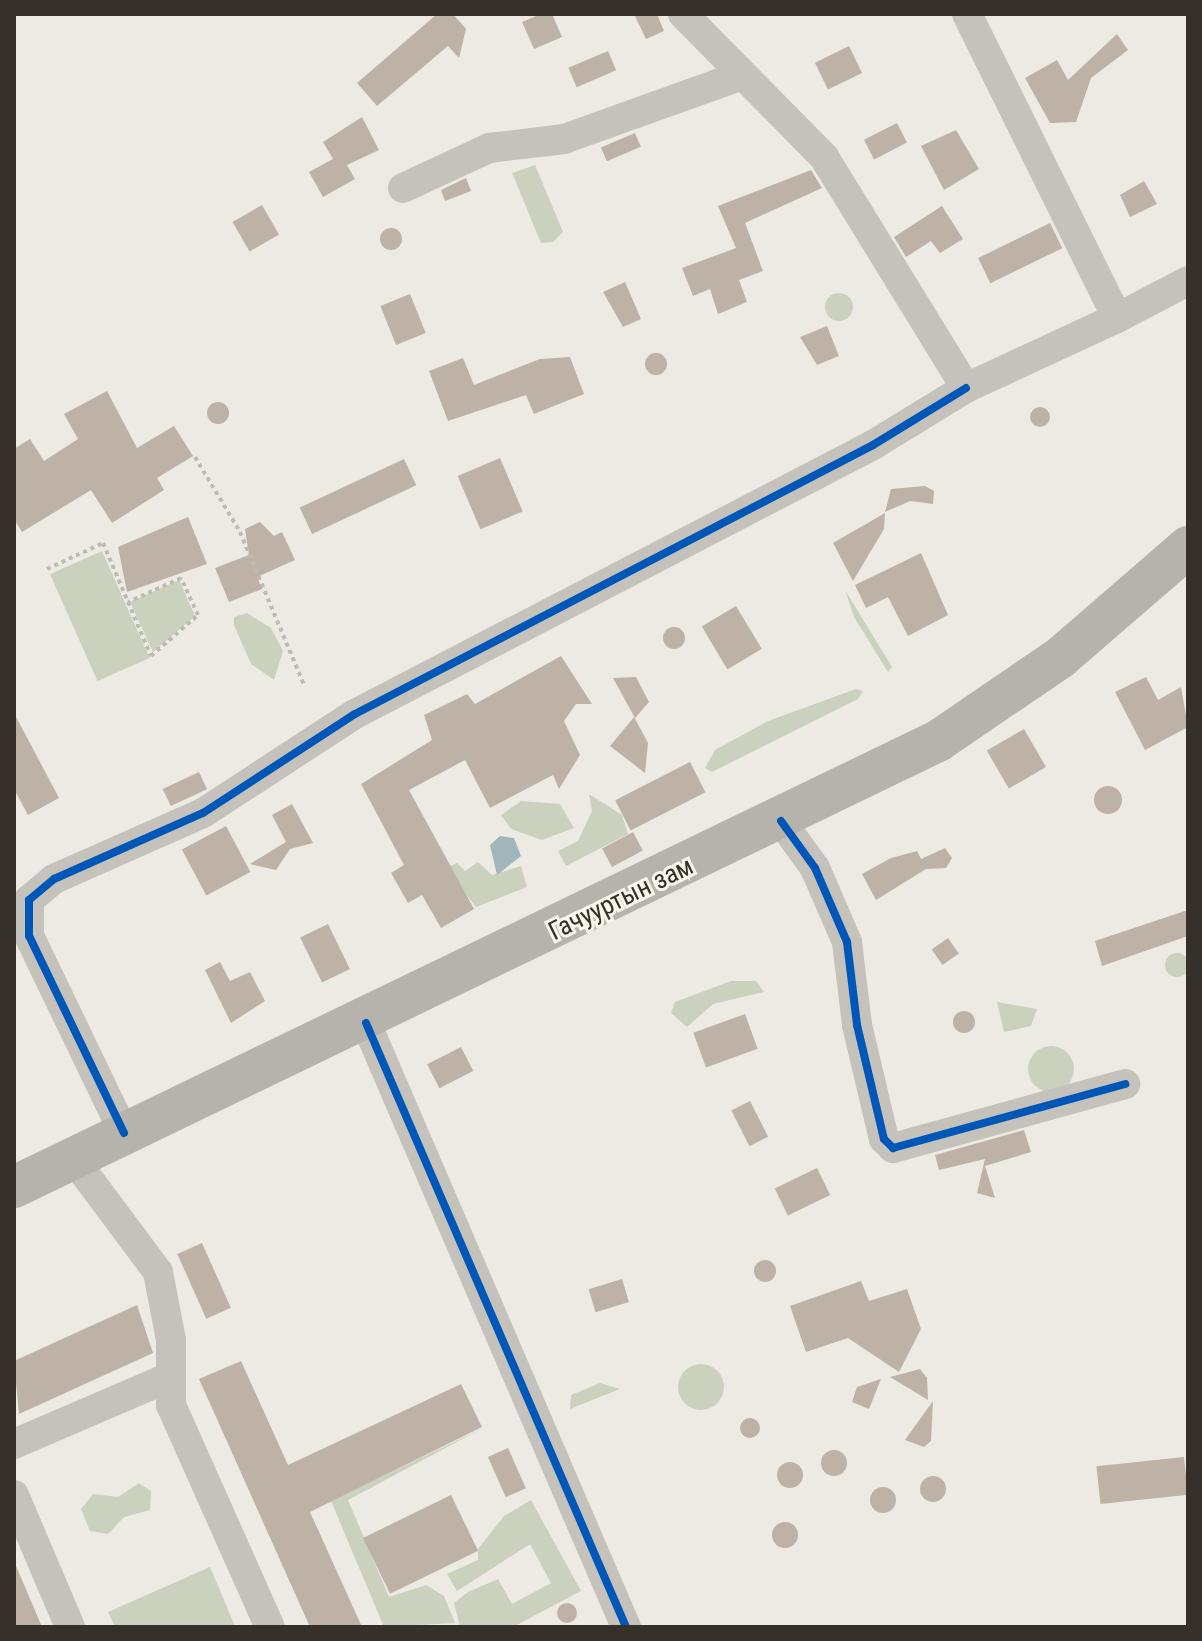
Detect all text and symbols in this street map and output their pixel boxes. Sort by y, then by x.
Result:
street label: Гачууртын зам [544,851,698,947]

